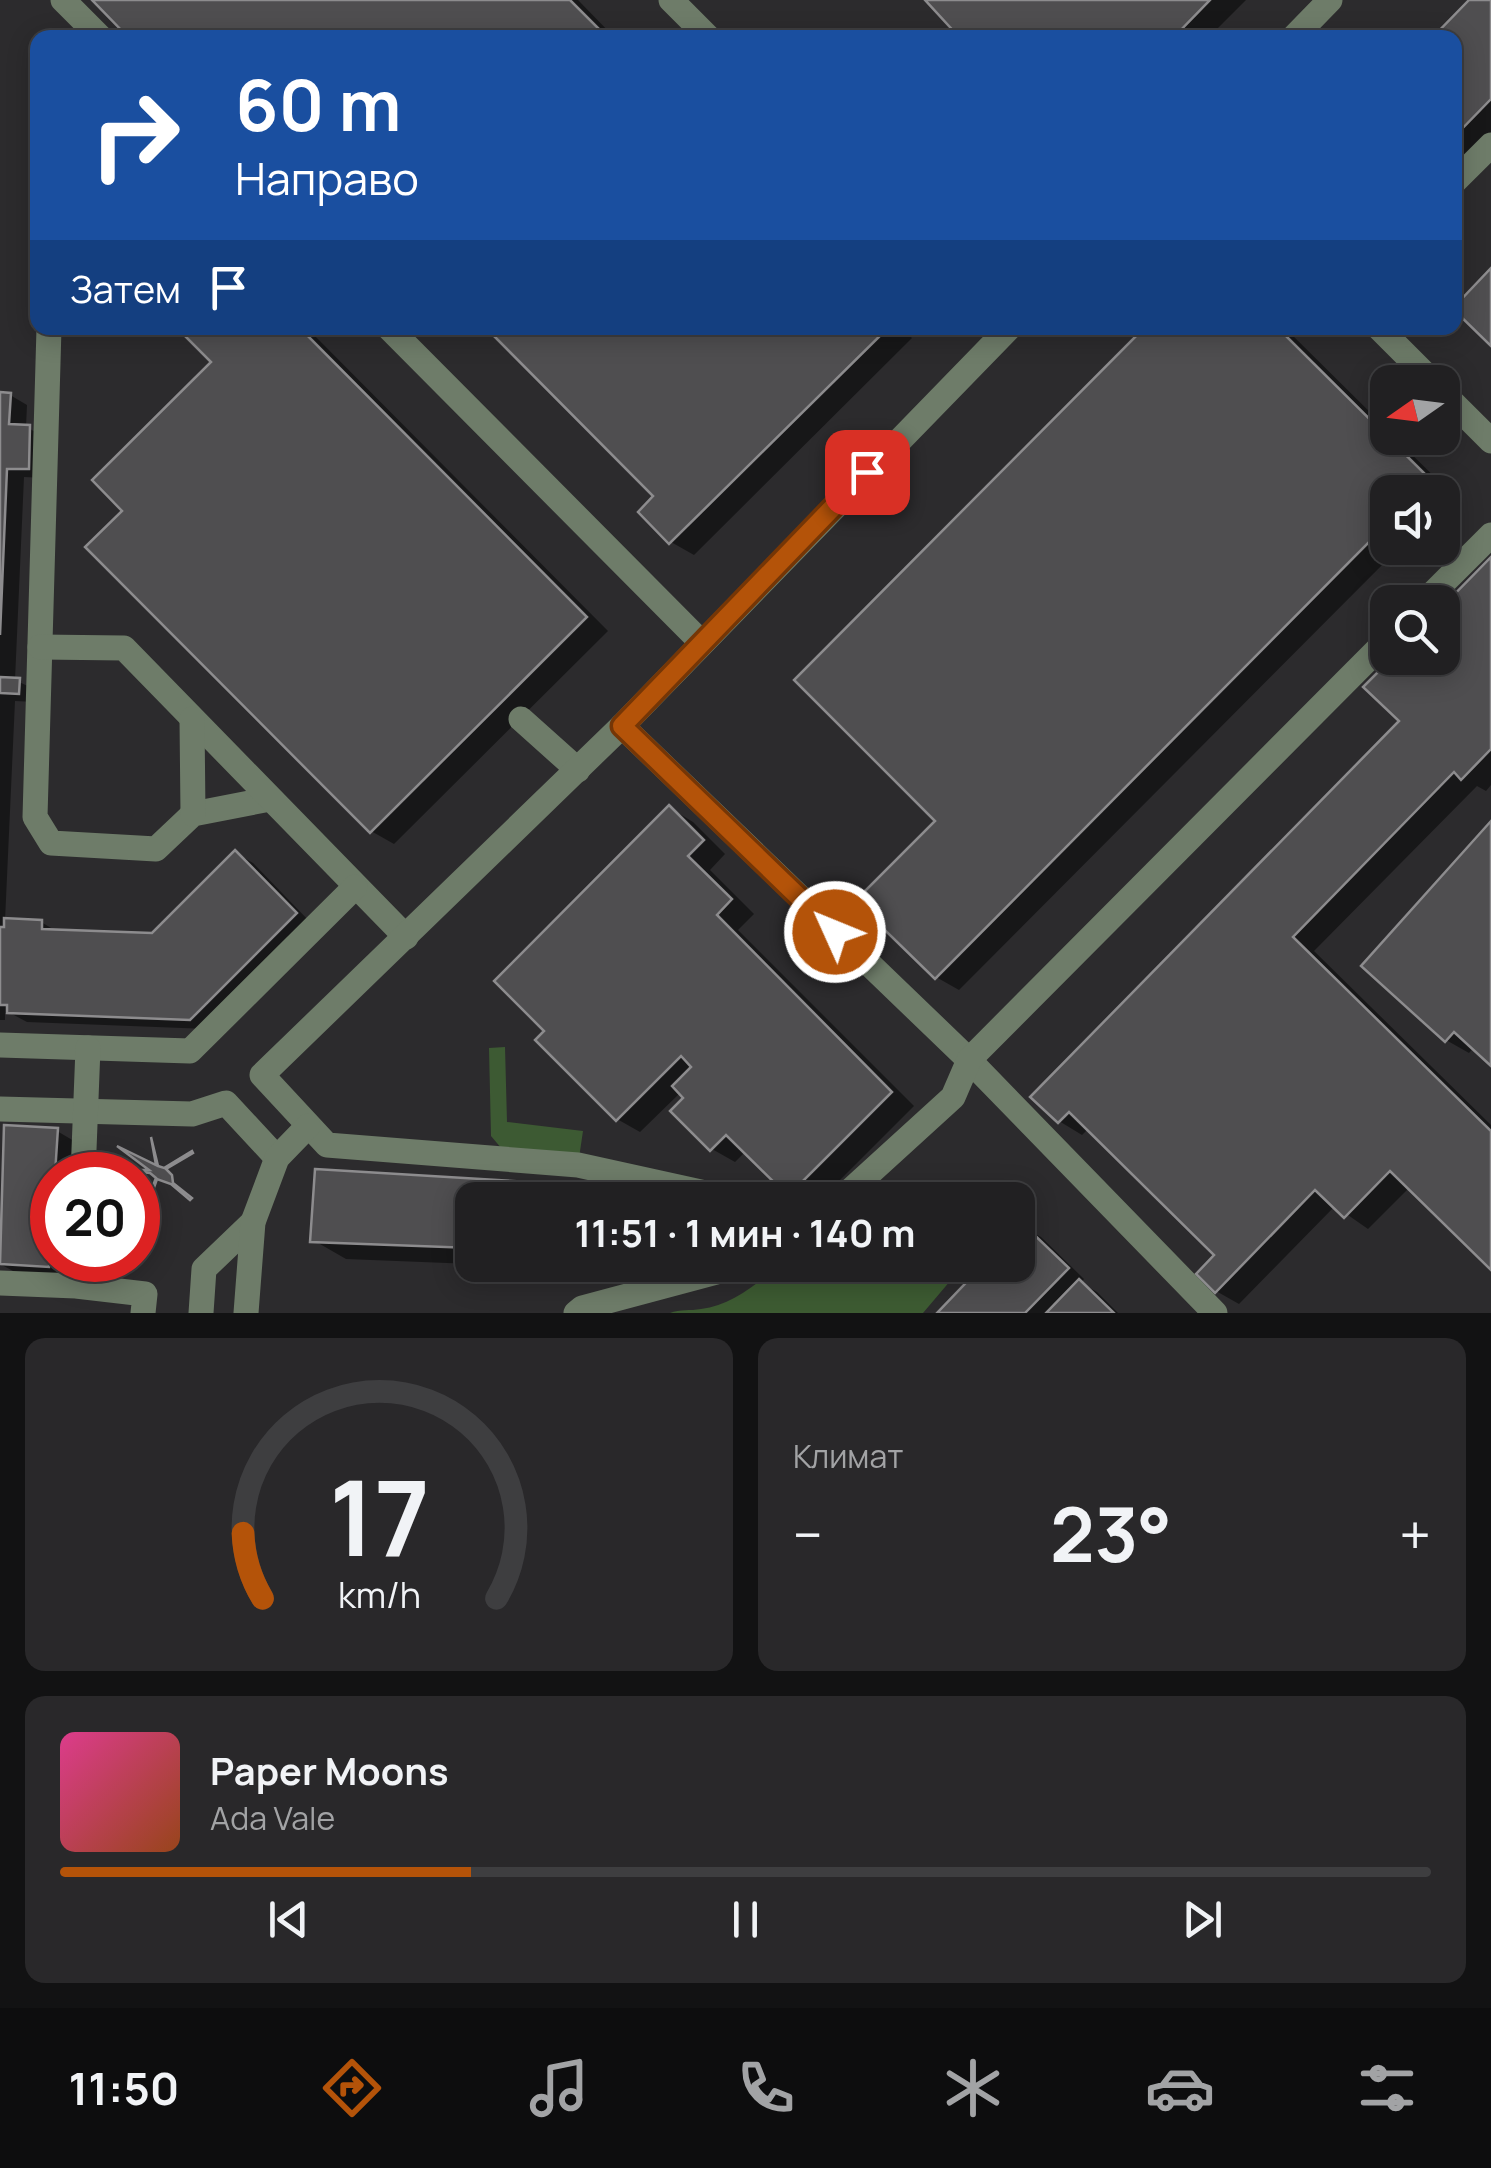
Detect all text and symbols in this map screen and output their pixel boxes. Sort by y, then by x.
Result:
text: 60 m [235,56,402,152]
icon: right [70,70,200,200]
text: Направо [235,147,419,209]
icon: arrive [201,260,256,315]
text: Затем [70,262,181,314]
north arrow [1370,365,1460,455]
map controls [1370,365,1460,675]
pin [825,430,910,515]
icon: arrive [840,445,895,500]
button: sound [1370,475,1460,565]
button: search [1370,585,1460,675]
position arrow [783,880,887,984]
speed limit sign: 20 [30,1152,160,1282]
text: 11:51 · 1 мин · 140 m [575,1206,915,1258]
text: Климат [793,1434,903,1478]
text: 17 [328,1445,430,1587]
text: 23° [1050,1482,1172,1585]
text: − [793,1496,823,1572]
text: + [1399,1496,1431,1572]
text: km/h [337,1570,421,1619]
text: Paper Moons [210,1744,449,1796]
text: Ada Vale [210,1796,335,1840]
icon: previous [261,1892,316,1947]
icon: pause [718,1892,773,1947]
icon: next [1175,1892,1230,1947]
icon: directions [317,2053,387,2123]
icon: music [524,2053,594,2123]
icon: phone [731,2053,801,2123]
icon: climate [938,2053,1008,2123]
icon: car [1145,2053,1215,2123]
icon: filters [1352,2053,1422,2123]
text: 11:50 [69,2057,179,2119]

